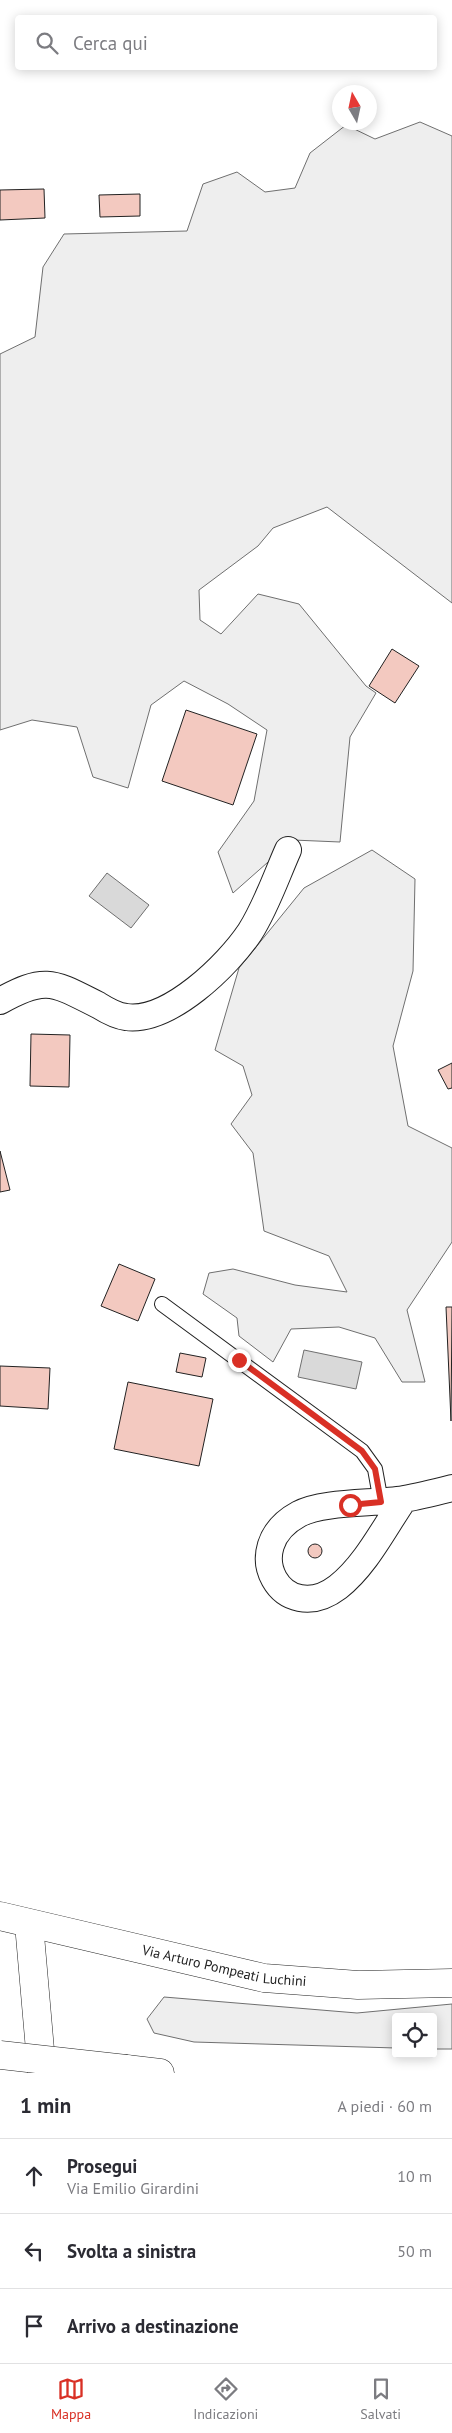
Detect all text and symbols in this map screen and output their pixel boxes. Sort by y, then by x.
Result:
search box [15,15,437,70]
icon: search [33,29,61,57]
text: Cerca qui [73,31,148,55]
north arrow [332,85,377,130]
route end [228,1349,251,1372]
route start [339,1494,362,1517]
street label: Via Arturo Pompeati Luchini [139,1940,307,1990]
map controls [392,2013,437,2058]
button: locate [392,2013,437,2058]
text: 1 min [20,2092,71,2119]
text: A piedi · 60 m [338,2096,432,2116]
text: Prosegui [67,2154,137,2178]
icon: ahead [20,2162,48,2190]
text: 10 m [397,2166,432,2186]
text: Via Emilio Girardini [67,2178,199,2198]
icon: left [20,2237,48,2265]
text: Svolta a sinistra [67,2239,196,2263]
text: 50 m [397,2241,432,2261]
icon: arrive [20,2312,48,2340]
text: Arrivo a destinazione [67,2314,239,2338]
tab: Mappa [51,2375,91,2423]
tab: Indicazioni [193,2375,258,2423]
tab: Salvati [360,2375,401,2423]

